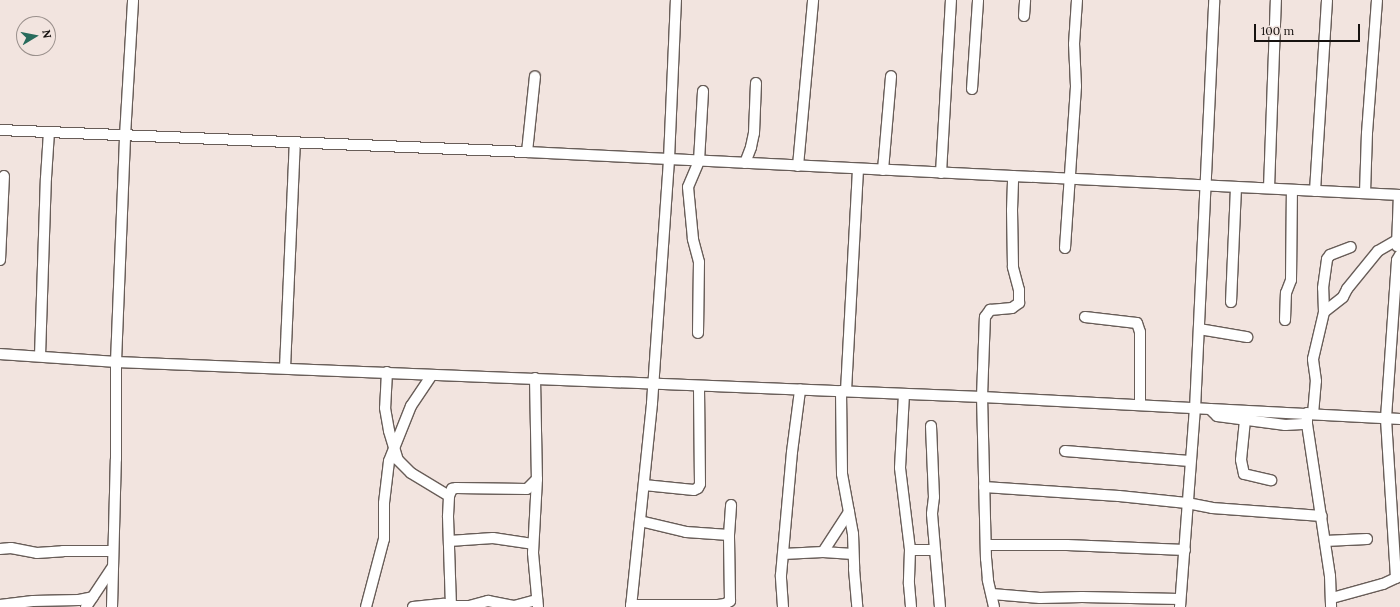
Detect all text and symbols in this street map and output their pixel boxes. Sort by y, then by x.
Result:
north arrow [16,16,56,56]
scale bar [1256,16,1362,42]
text: 100 m [1261,23,1294,38]
text: N [39,29,54,39]

